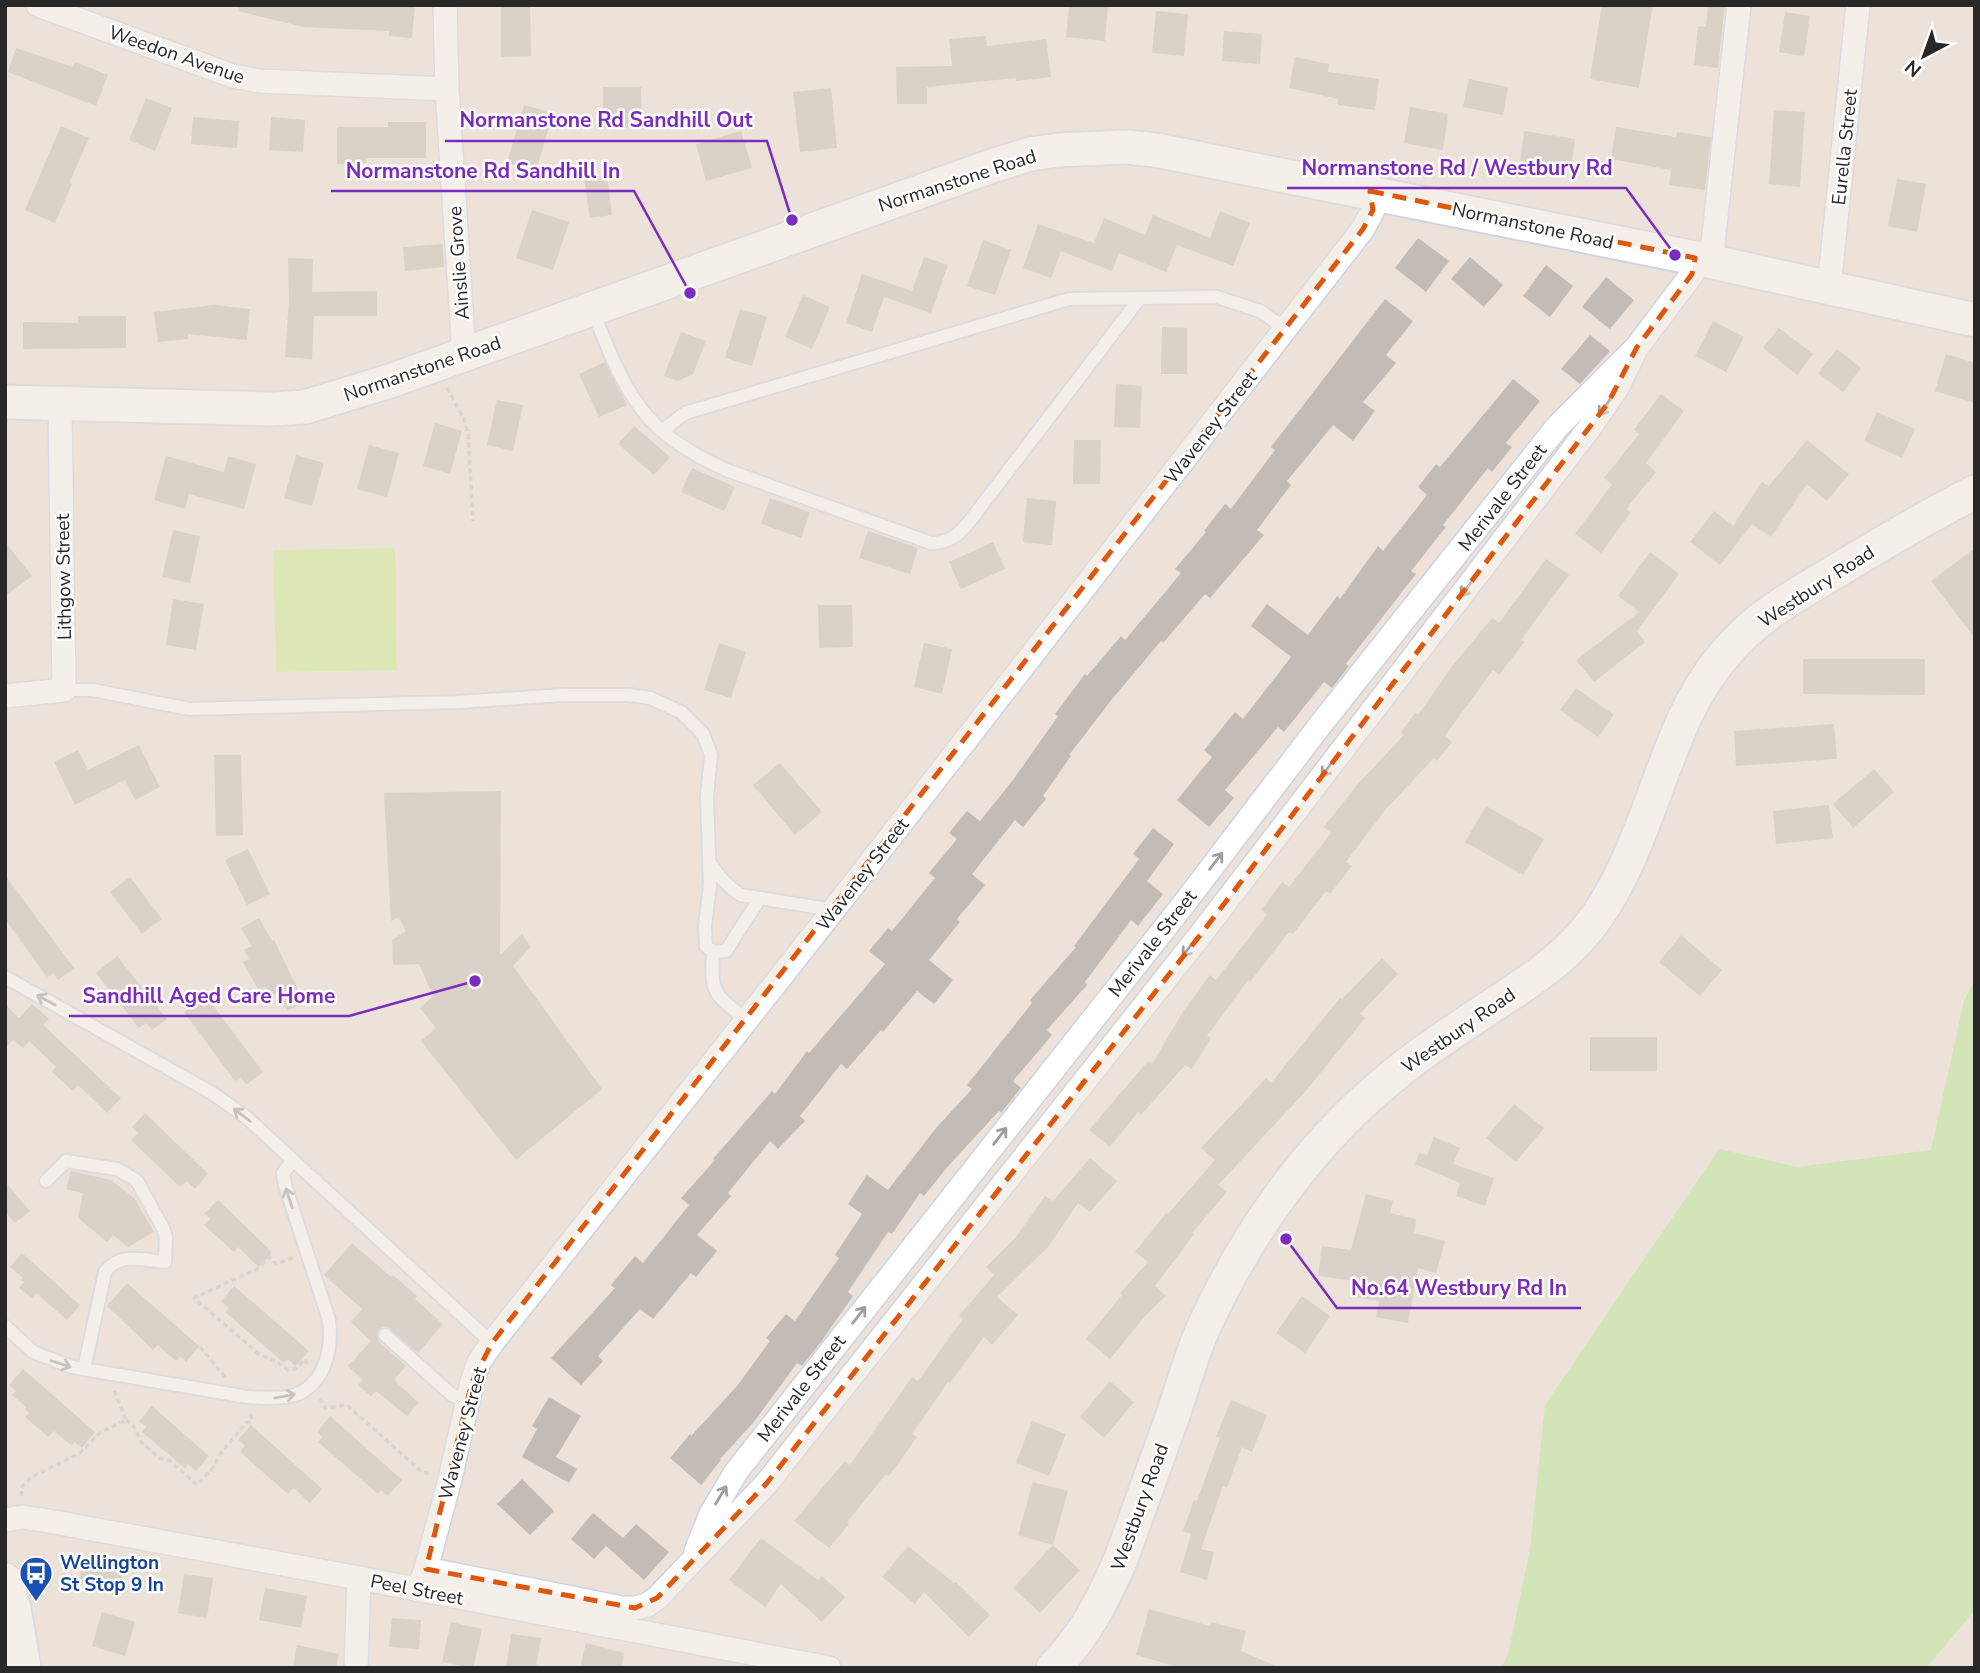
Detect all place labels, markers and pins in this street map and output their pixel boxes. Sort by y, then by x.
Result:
callout: Normanstone Rd Sandhill Out [445,99,767,141]
callout: Normanstone Rd / Westbury Rd [1287,146,1626,188]
callout: Normanstone Rd Sandhill In [331,149,634,191]
callout: Sandhill Aged Care Home [69,974,349,1016]
callout: No.64 Westbury Rd In [1337,1266,1581,1308]
place label: Wellington St Stop 9 In [60,1550,164,1598]
bus stop icon: Wellington St Stop 9 In [17,1554,55,1603]

